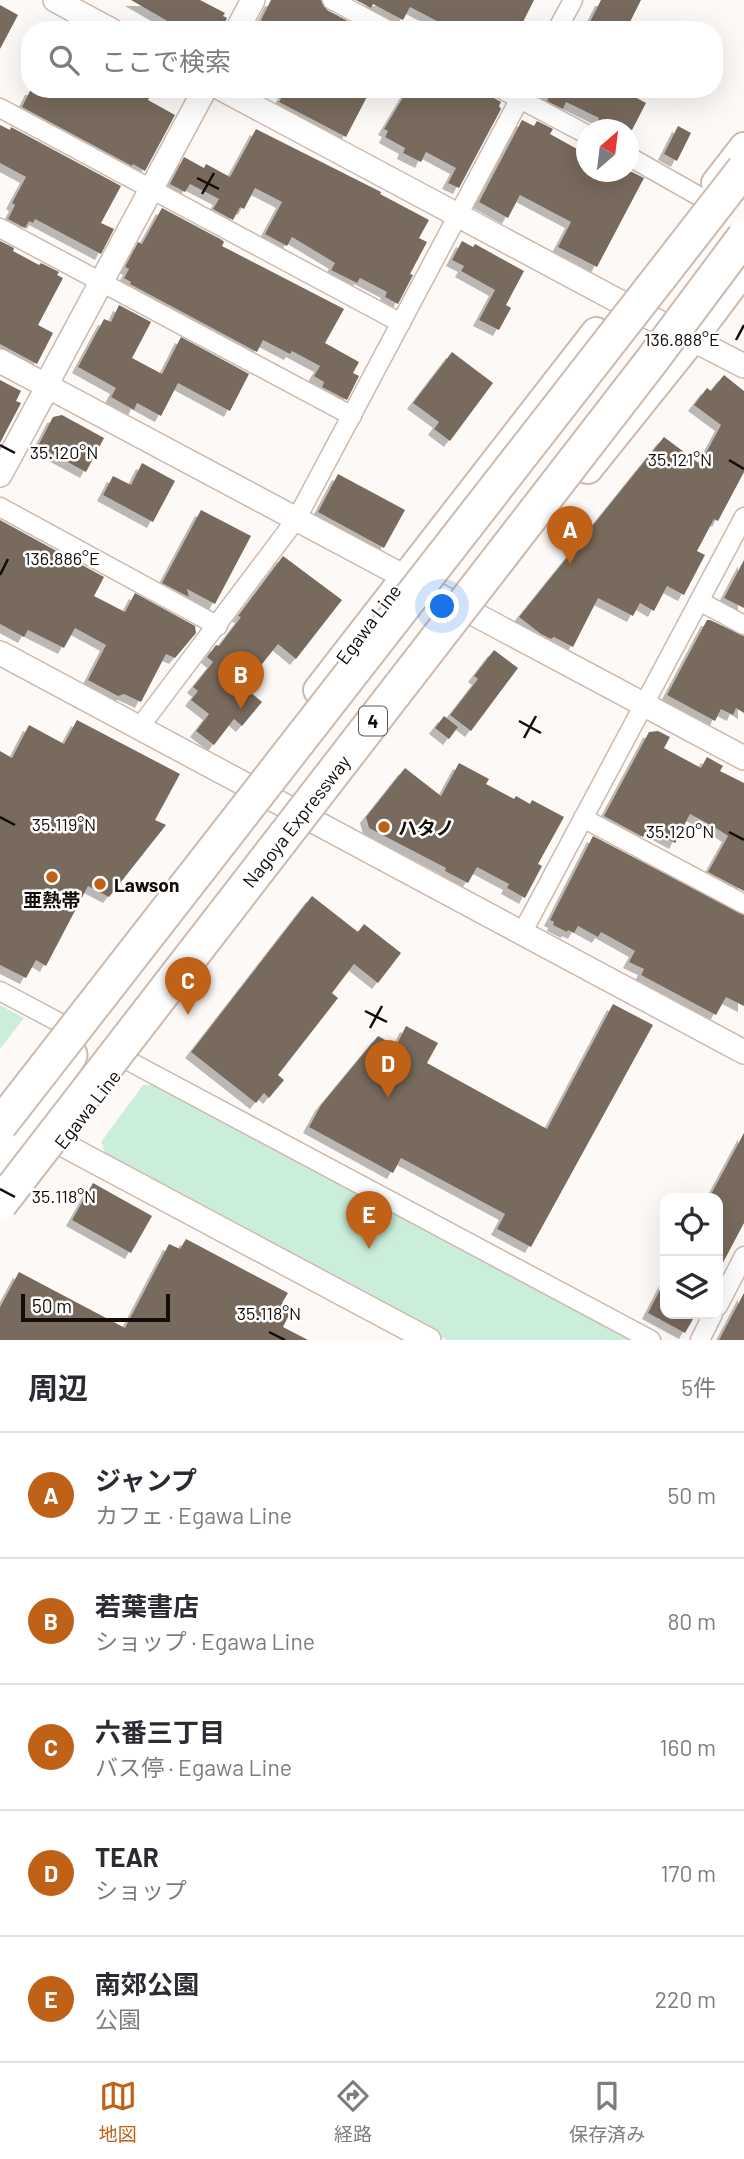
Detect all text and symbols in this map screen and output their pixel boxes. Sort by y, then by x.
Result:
search box [21,21,723,98]
icon: search [45,41,83,79]
text: ここで検索 [101,45,231,76]
north arrow [576,119,639,182]
text: 136.888°E [644,328,720,350]
text: 35.120°N [30,441,98,463]
text: 35.121°N [648,448,712,470]
pin: A [547,506,593,564]
text: 136.886°E [24,547,100,569]
street label: Egawa Line [330,579,406,669]
your location [425,589,459,623]
pin: B [218,651,264,709]
road number: 4 [359,706,387,736]
street label: Nagoya Expressway [237,750,355,892]
text: 35.119°N [32,813,96,835]
place label: ハタノ [398,816,454,839]
marker: ハタノ [376,819,392,835]
text: 35.120°N [646,820,714,842]
marker: 亜熱帯 [44,869,60,885]
place label: Lawson [114,873,179,896]
marker: Lawson [92,876,108,892]
place label: 亜熱帯 [23,888,81,911]
pin: C [165,957,211,1015]
pin: D [365,1040,411,1098]
street label: Egawa Line [49,1065,125,1153]
text: 35.118°N [32,1185,96,1207]
pin: E [346,1191,392,1249]
map controls [660,1193,723,1319]
button: locate [660,1193,723,1256]
button: layers [660,1256,723,1319]
scale bar [21,1291,170,1323]
text: 50 m [32,1294,72,1317]
text: 35.118°N [237,1302,301,1324]
text: 周辺 [28,1369,88,1405]
text: 5件 [681,1373,716,1401]
text: ジャンプ [95,1464,197,1495]
text: A [43,1481,59,1509]
text: 50 m [668,1481,716,1509]
text: カフェ · Egawa Line [95,1501,292,1529]
text: 若葉書店 [95,1590,199,1621]
text: B [44,1607,58,1635]
text: 80 m [667,1607,716,1635]
text: ショップ · Egawa Line [95,1627,315,1655]
text: 六番三丁目 [95,1716,225,1747]
text: C [44,1733,58,1761]
text: 160 m [659,1733,716,1761]
text: バス停 · Egawa Line [95,1753,292,1781]
text: TEAR [95,1841,159,1872]
text: D [44,1859,58,1887]
text: 170 m [660,1859,716,1887]
text: ショップ [95,1876,187,1904]
text: 南郊公園 [95,1968,199,1999]
text: E [44,1985,58,2013]
text: 220 m [655,1985,716,2013]
text: 公園 [95,2005,141,2033]
tab: 地図 [99,2077,137,2146]
tab: 経路 [334,2077,372,2146]
tab: 保存済み [569,2077,645,2146]

